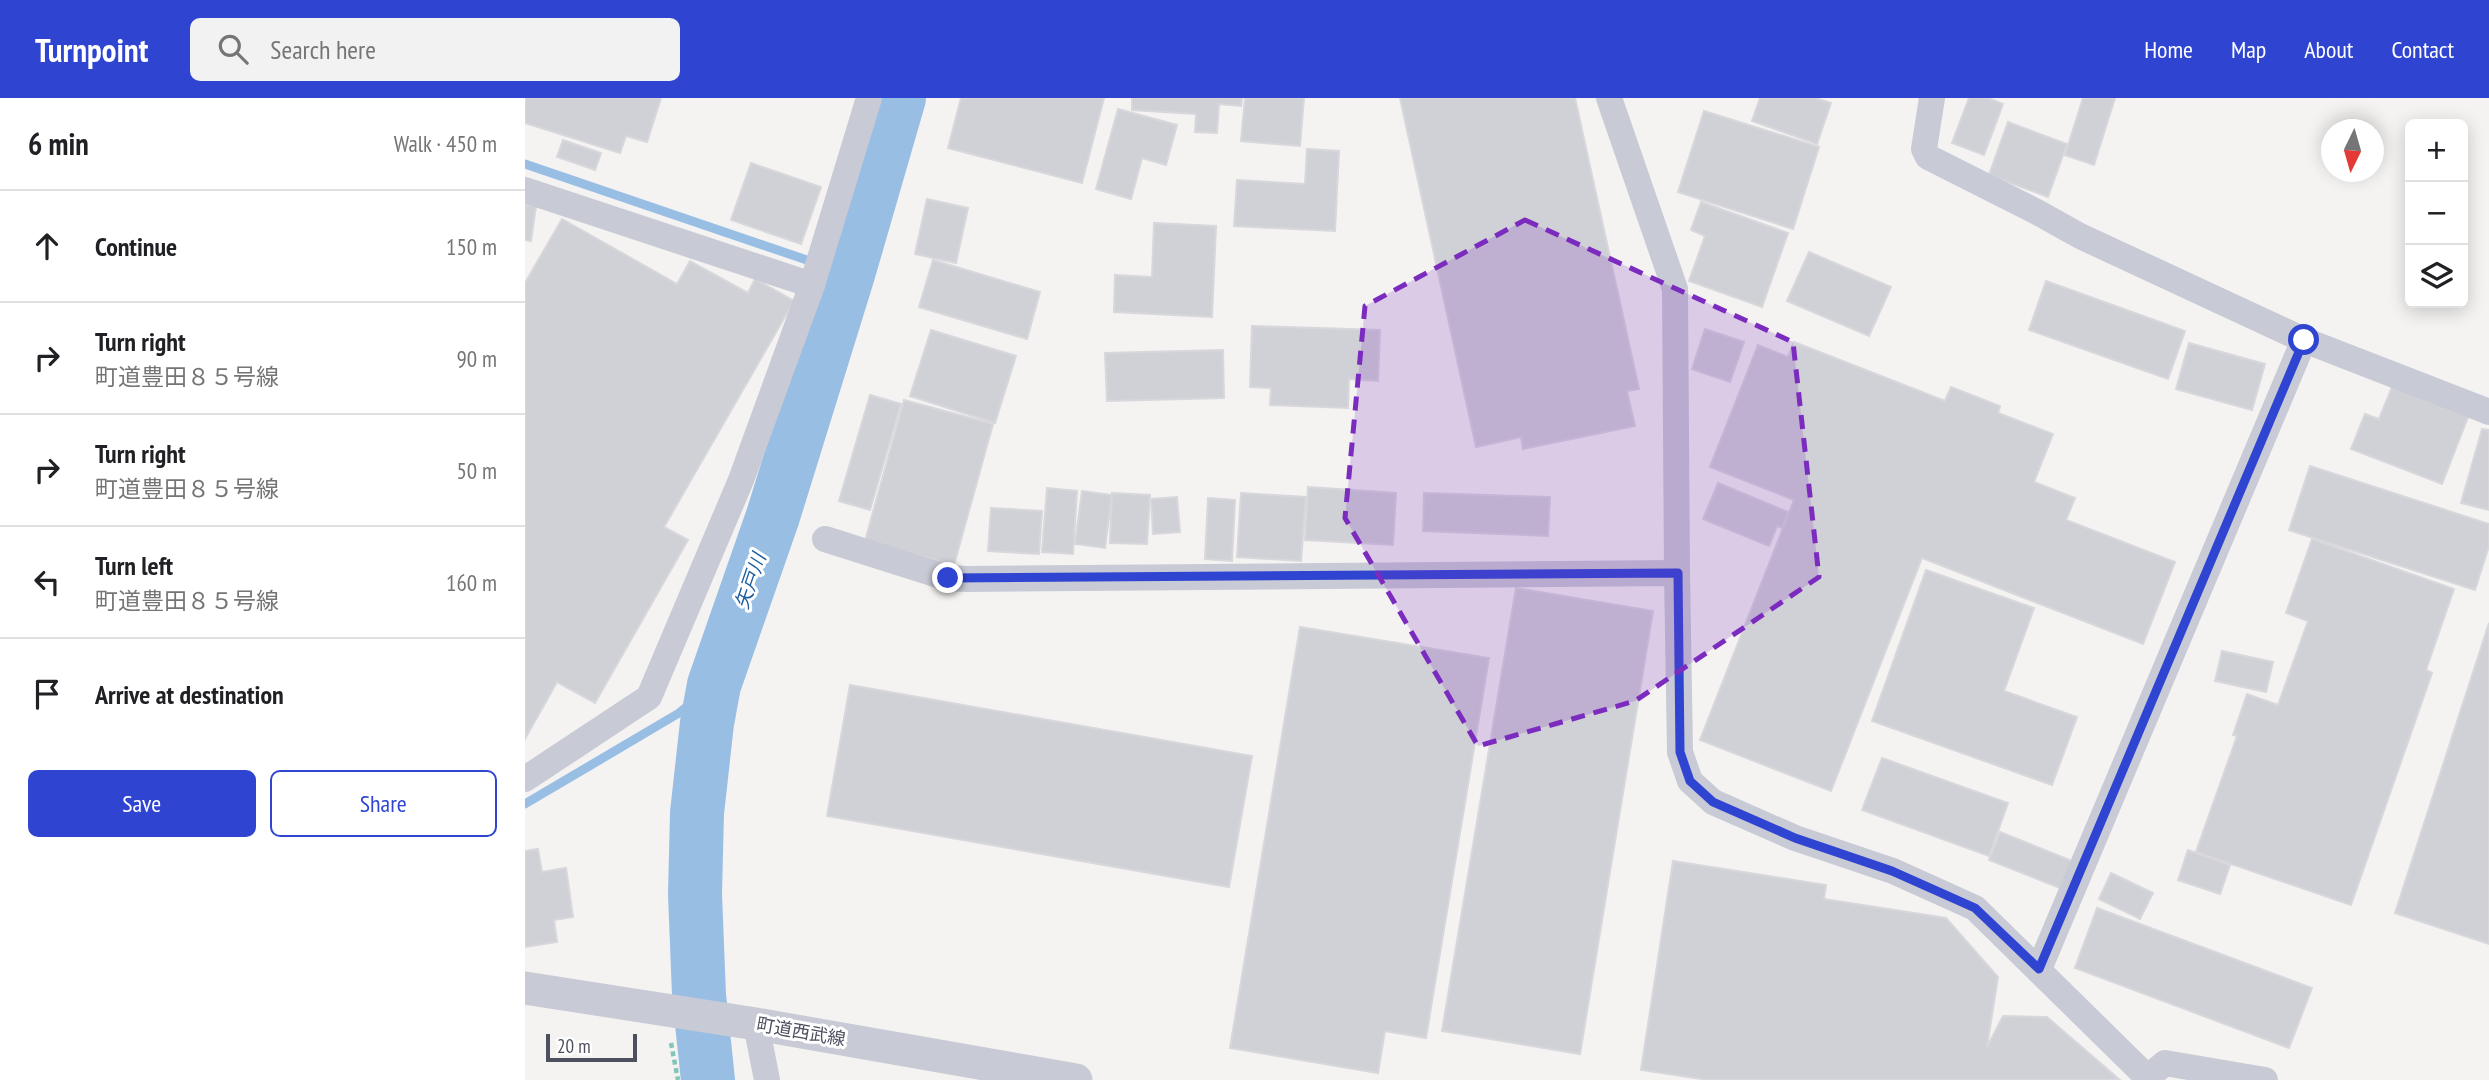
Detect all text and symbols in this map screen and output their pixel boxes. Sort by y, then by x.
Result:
search box [190,18,680,81]
text: Turnpoint [35,28,148,71]
icon: search [214,30,252,68]
text: Search here [270,33,376,66]
text: Home [2144,34,2193,65]
text: Map [2231,34,2266,65]
text: About [2304,34,2353,65]
text: Contact [2391,34,2454,65]
north arrow [2321,119,2384,182]
map controls [2405,119,2468,308]
button: + [2405,119,2468,182]
text: 6 min [28,124,89,163]
text: Walk · 450 m [394,129,497,158]
button: − [2405,182,2468,245]
icon: ahead [28,227,66,265]
text: Continue [95,230,177,263]
text: 150 m [446,232,497,261]
button: layers [2405,245,2468,308]
route start [2288,324,2319,355]
text: Turn right [95,325,186,358]
icon: right [28,339,66,377]
text: 90 m [456,344,497,373]
text: 町道豊田８５号線 [95,362,279,391]
text: Turn right [95,437,186,470]
icon: right [28,451,66,489]
text: 50 m [456,456,497,485]
text: 町道豊田８５号線 [95,474,279,503]
water label: 矢戸川 [729,548,771,612]
text: Turn left [95,549,173,582]
route end [932,562,963,593]
icon: left [28,563,66,601]
text: 160 m [446,568,497,597]
text: 町道豊田８５号線 [95,586,279,615]
icon: arrive [28,675,66,713]
text: Arrive at destination [95,678,284,711]
button: Save [28,770,256,837]
button: Share [270,770,497,837]
street label: 町道西武線 [755,1012,847,1051]
scale bar [546,1031,637,1063]
text: 20 m [557,1034,591,1058]

